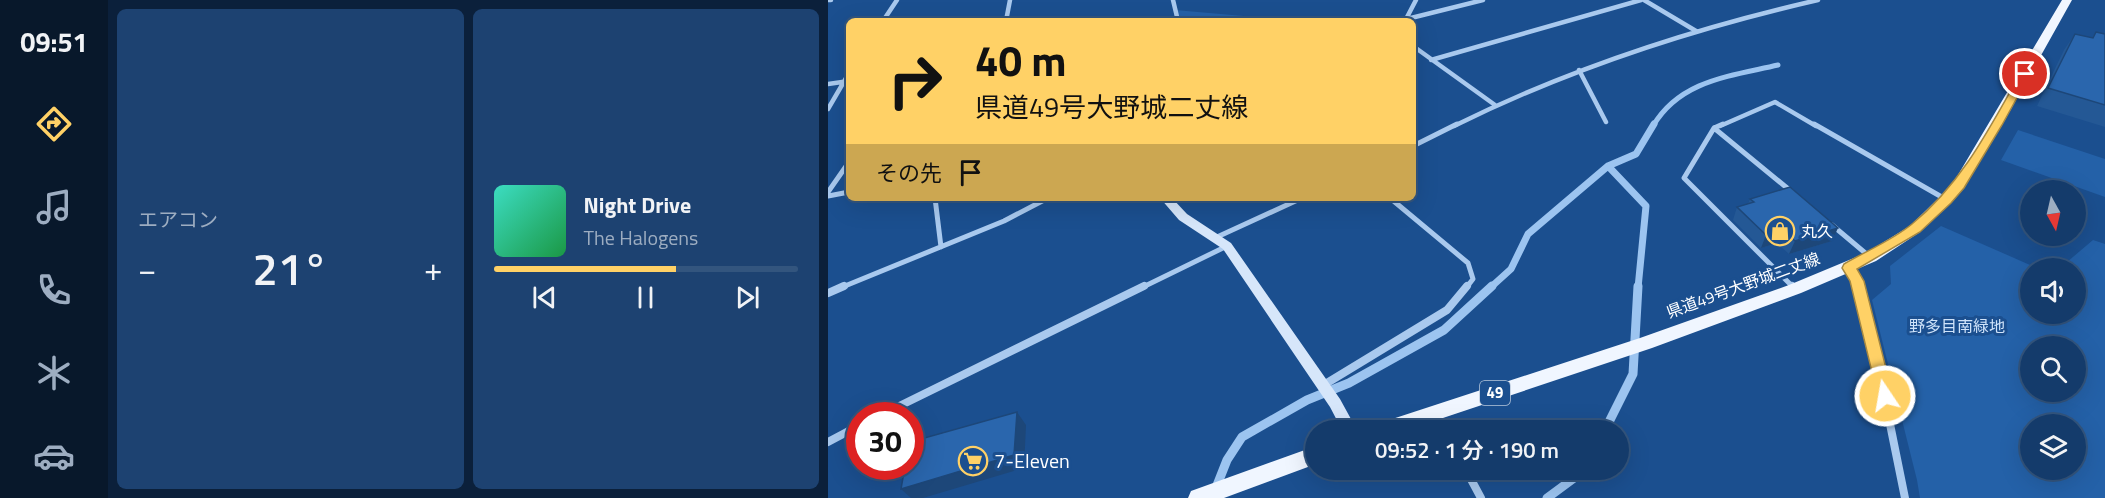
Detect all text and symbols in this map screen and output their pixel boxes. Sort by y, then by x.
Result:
text: 09:51 [20,21,88,62]
text: 40 m [975,28,1067,92]
icon: right [876,42,954,120]
pin [1999,48,2050,99]
icon: arrive [2008,57,2041,90]
text: 県道49号大野城二丈線 [975,86,1248,127]
icon: directions [33,103,75,145]
text: その先 [876,156,942,190]
icon: arrive [954,156,987,189]
north arrow [2020,180,2086,246]
map controls [2020,180,2086,480]
icon: music [33,186,75,228]
text: Night Drive [584,188,691,222]
text: エアコン [138,204,218,235]
shop icon: 丸久 [1764,215,1796,247]
place label: 丸久 [1801,219,1833,243]
text: The Halogens [584,222,698,253]
text: 21° [252,234,328,302]
text: − [138,244,156,294]
text: + [424,244,442,294]
street label: 県道49号大野城二丈線 [1663,246,1823,324]
button: sound [2020,258,2086,324]
icon: phone [33,269,75,311]
icon: previous [528,281,561,314]
icon: pause [629,281,662,314]
icon: next [731,281,764,314]
park label: 野多目南緑地 [1909,314,2005,338]
button: search [2020,336,2086,402]
icon: climate [33,352,75,394]
position arrow [1853,364,1917,428]
road number: 49 [1480,381,1510,405]
speed limit sign: 30 [846,402,924,480]
button: layers [2020,414,2086,480]
text: 09:52 · 1 分 · 190 m [1375,433,1559,467]
icon: car [33,435,75,477]
supermarket icon: 7-Eleven [957,445,989,477]
place label: 7-Eleven [994,445,1070,476]

